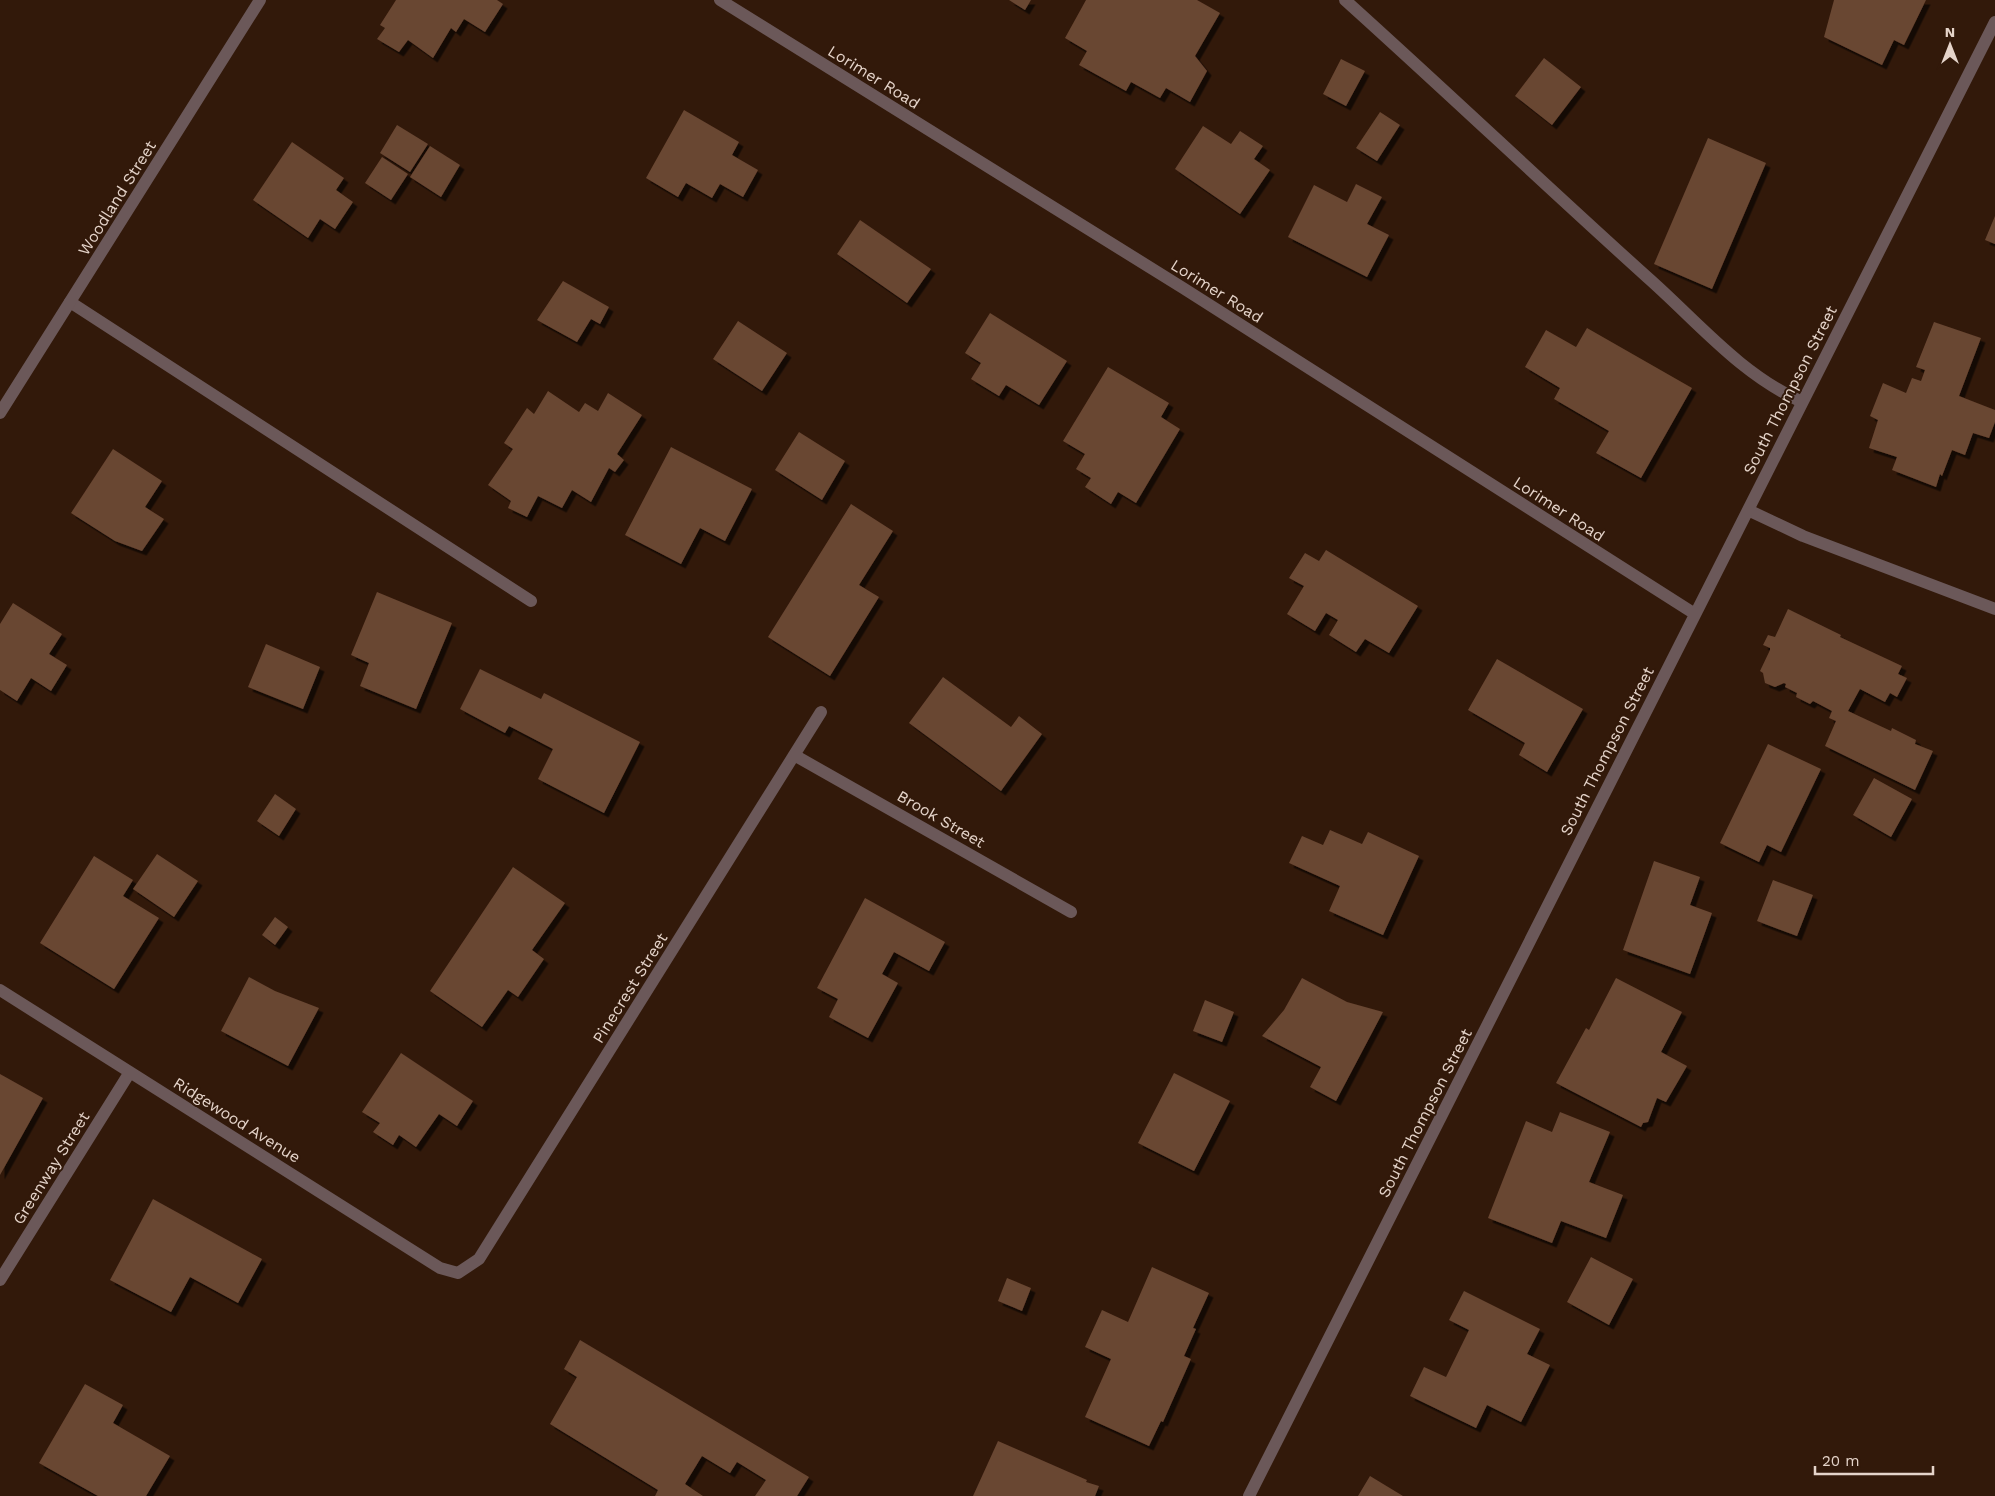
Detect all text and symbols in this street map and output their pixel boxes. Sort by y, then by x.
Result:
north arrow [1925,20,1975,70]
text: N [1945,24,1955,40]
street label: Lorimer Road [824,41,924,113]
street label: Woodland Street [74,137,160,259]
street label: Lorimer Road [1167,255,1267,327]
street label: South Thompson Street [1739,302,1841,478]
street label: Lorimer Road [1510,472,1608,546]
street label: South Thompson Street [1556,663,1658,839]
street label: Brook Street [894,786,989,852]
street label: Pinecrest Street [588,929,672,1047]
street label: South Thompson Street [1374,1025,1476,1201]
street label: Ridgewood Avenue [170,1073,304,1167]
street label: Greenway Street [9,1108,93,1228]
scale bar [1815,1444,1932,1476]
text: 20 m [1822,1452,1860,1470]

